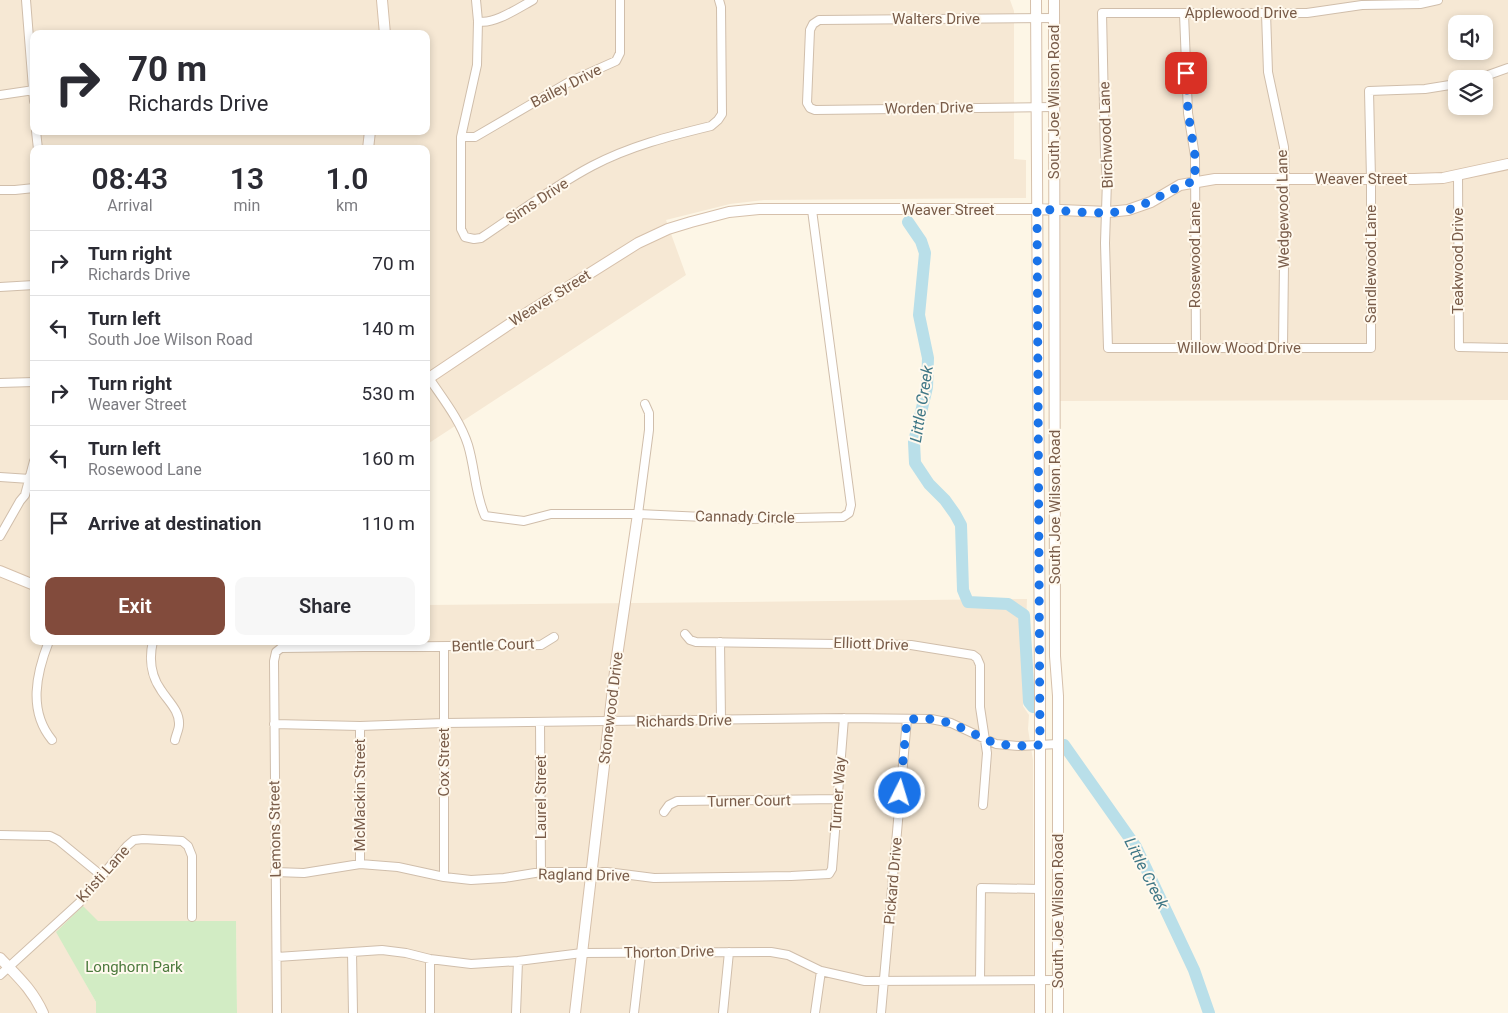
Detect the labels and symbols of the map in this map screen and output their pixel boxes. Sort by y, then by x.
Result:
street label: Applewood Drive [1185,4,1297,22]
street label: Walters Drive [892,10,980,28]
street label: South Joe Wilson Road [1045,25,1063,179]
pin [1165,52,1207,94]
street label: Bailey Drive [528,60,605,112]
street label: Birchwood Lane [1095,81,1117,189]
street label: Worden Drive [884,98,974,118]
street label: Wedgewood Lane [1273,149,1293,269]
street label: Weaver Street [1315,170,1407,188]
street label: Sims Drive [502,174,572,228]
street label: Weaver Street [902,201,994,219]
street label: Rosewood Lane [1186,202,1204,308]
street label: Sandlewood Lane [1362,205,1380,323]
street label: Teakwood Drive [1449,208,1467,314]
street label: Weaver Street [506,266,594,330]
street label: Willow Wood Drive [1177,339,1301,357]
water label: Little Creek [906,363,937,444]
street label: South Joe Wilson Road [1046,430,1064,584]
street label: Cannady Circle [695,507,795,527]
street label: Elliott Drive [833,634,909,654]
street label: Bentle Court [451,635,535,655]
street label: Stonewood Drive [595,651,627,765]
street label: Richards Drive [636,711,732,731]
street label: Cox Street [435,727,453,796]
street label: McMackin Street [351,738,369,851]
street label: Laurel Street [532,755,550,839]
street label: Turner Way [826,756,850,832]
position arrow [873,766,925,818]
street label: Lemons Street [265,780,285,878]
street label: Turner Court [707,791,791,811]
street label: South Joe Wilson Road [1049,834,1067,988]
water label: Little Creek [1120,834,1173,913]
street label: Pickard Drive [880,837,906,925]
street label: Kristi Lane [73,842,133,906]
street label: Ragland Drive [538,865,630,885]
street label: Thorton Drive [624,942,714,962]
park label: Longhorn Park [85,958,183,976]

